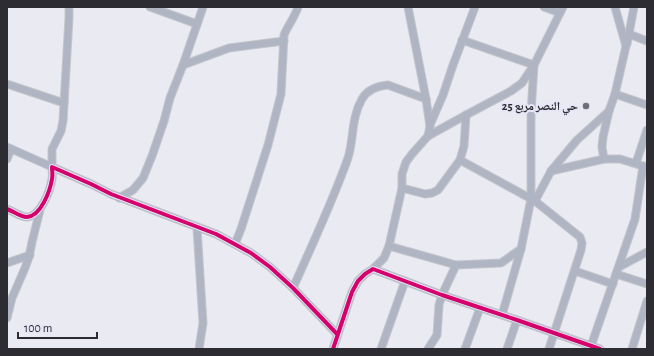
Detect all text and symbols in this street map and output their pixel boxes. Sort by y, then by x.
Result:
place label: حي النصر مربع 25 [502,100,578,116]
marker: حي النصر مربع 25 [581,101,591,111]
scale bar [18,314,97,340]
text: 100 m [24,322,52,334]

